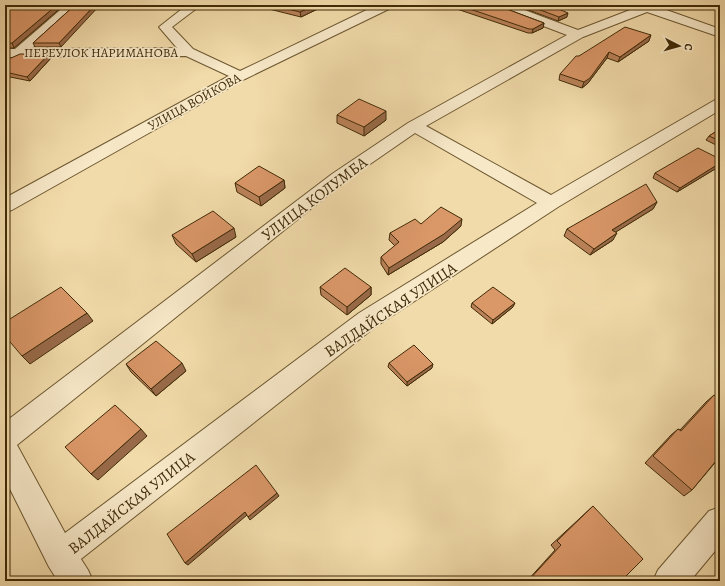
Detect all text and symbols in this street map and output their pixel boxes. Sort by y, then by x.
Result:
north arrow [659,26,699,66]
text: С [681,43,696,51]
street label: ПЕРЕУЛОК НАРИМАНОВА [24,44,178,61]
street label: УЛИЦА ВОЙКОВА [145,69,244,134]
street label: УЛИЦА КОЛУМБА [257,151,373,246]
street label: ВАЛДАЙСКАЯ УЛИЦА [320,257,462,362]
street label: ВАЛДАЙСКАЯ УЛИЦА [64,446,200,559]

